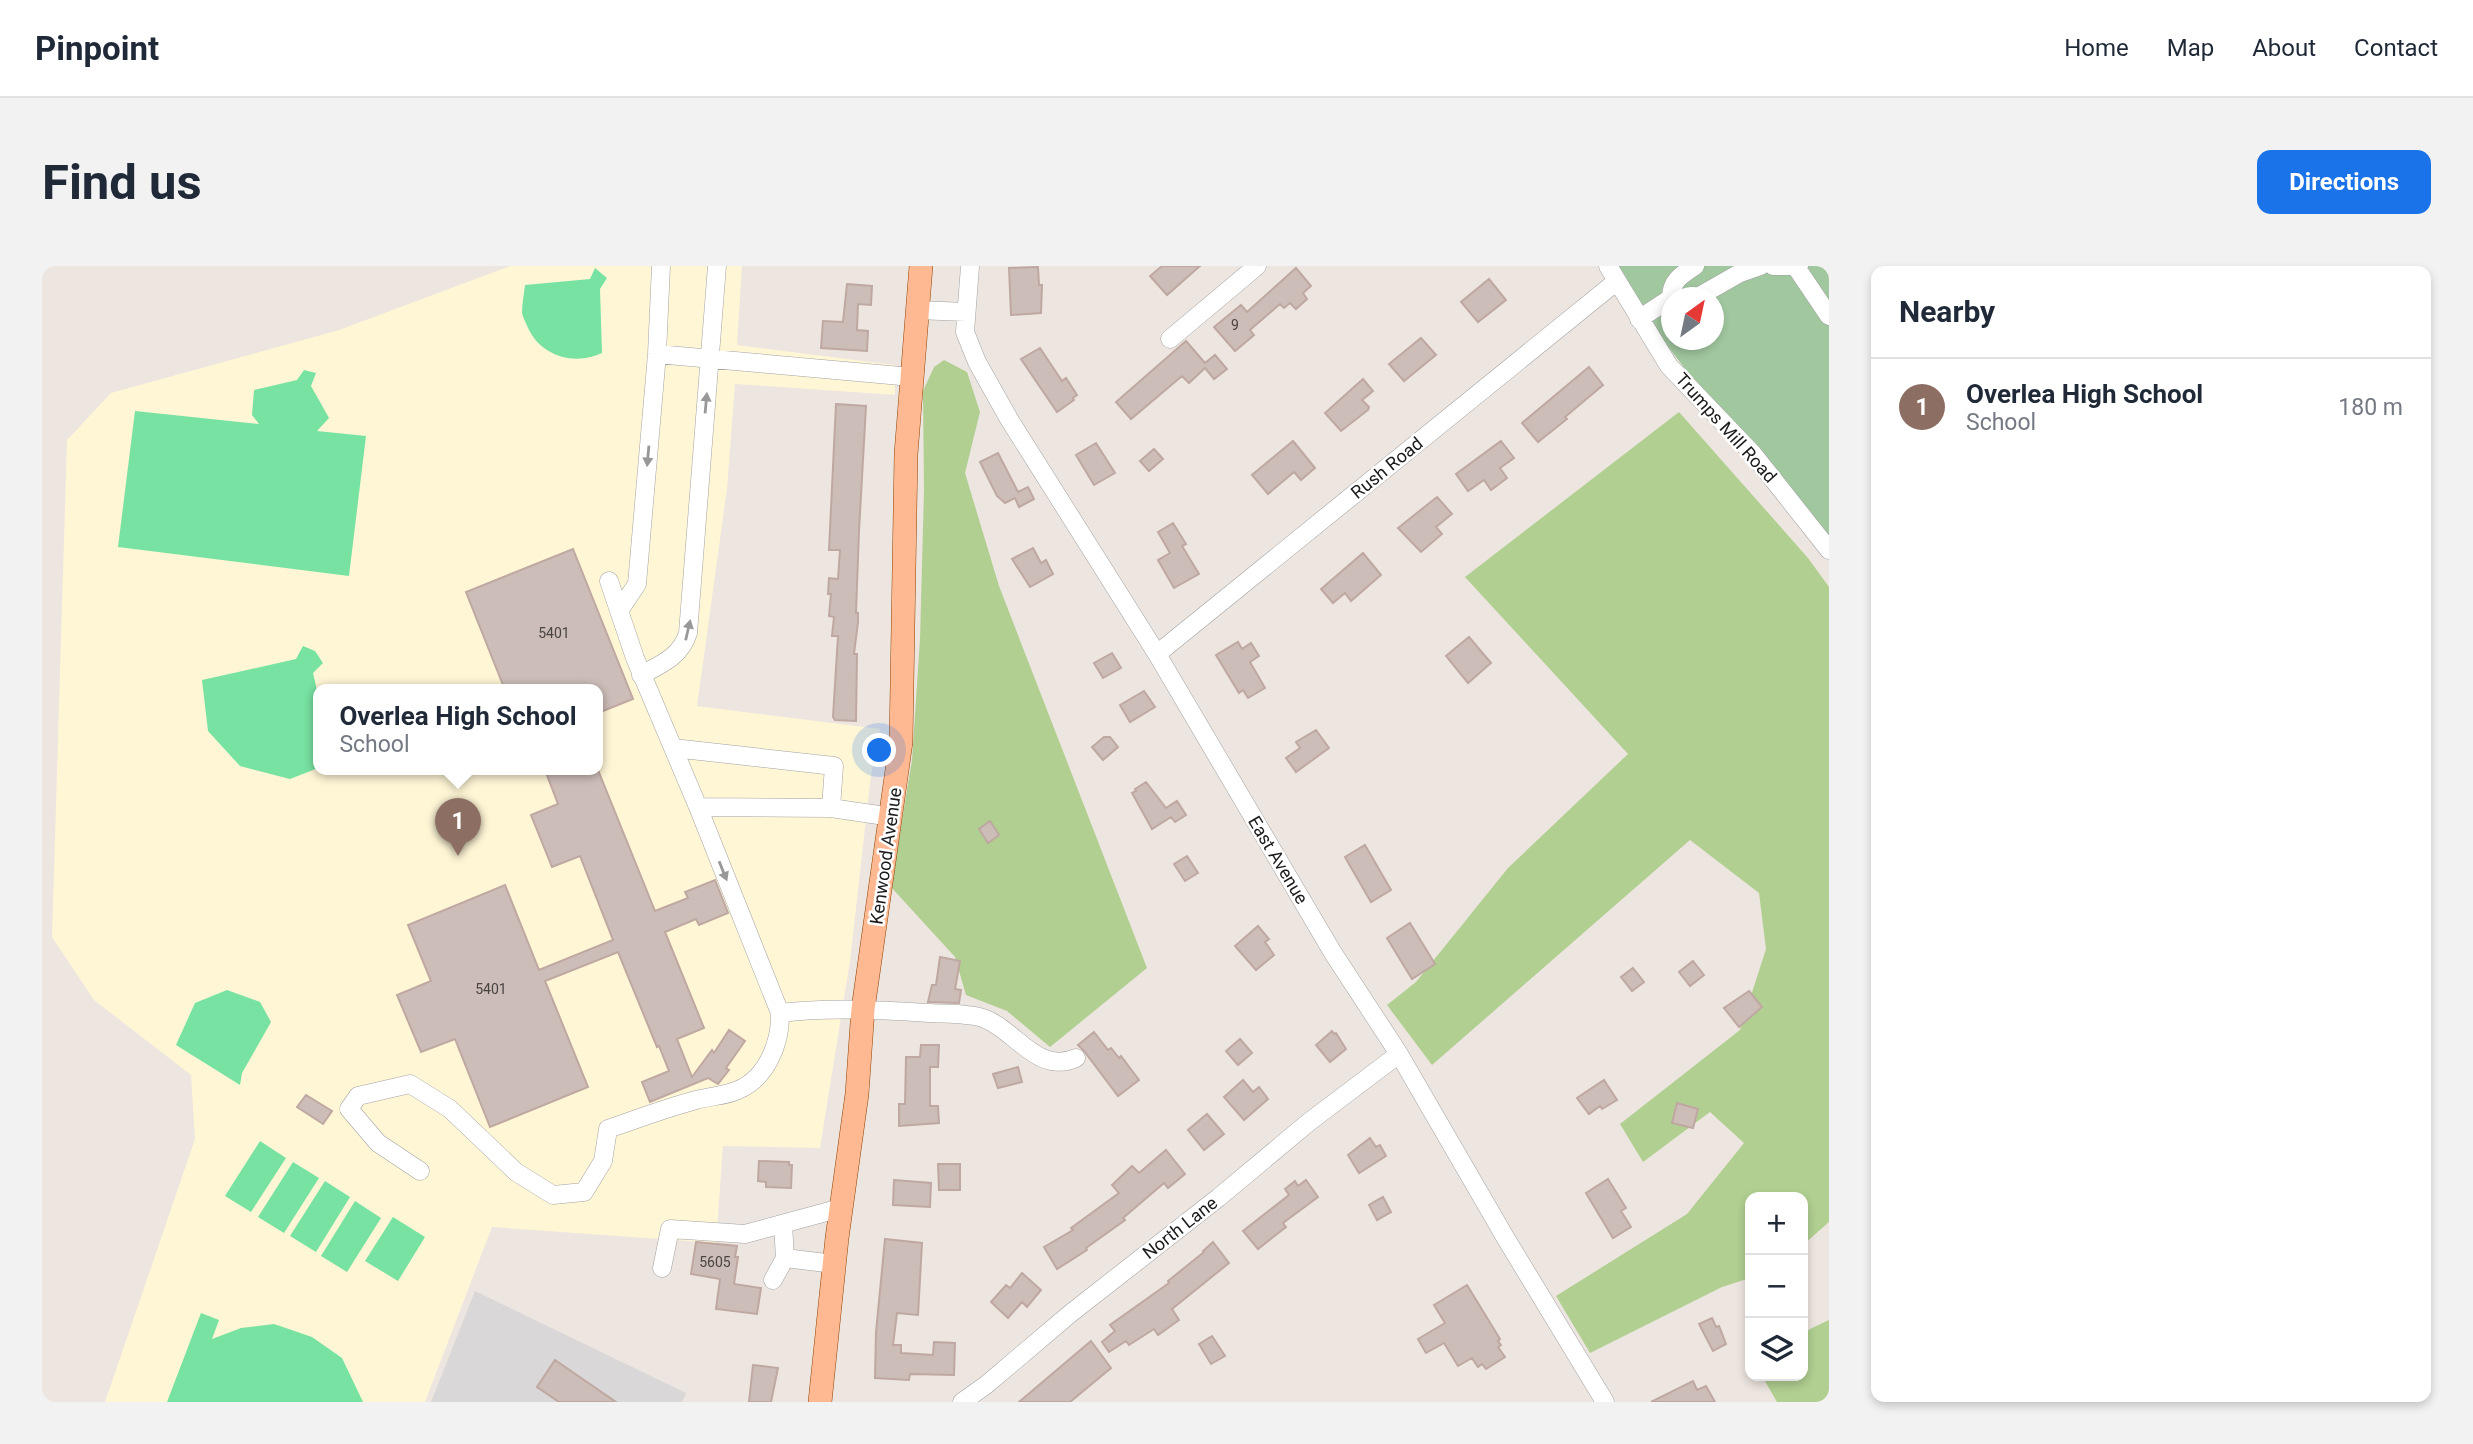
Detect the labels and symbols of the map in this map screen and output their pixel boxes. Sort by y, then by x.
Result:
north arrow [1661,287,1724,350]
house number: 9 [1231,317,1239,333]
street label: Trumps Mill Road [1672,368,1781,487]
one-way arrow [701,392,712,414]
street label: Rush Road [1347,432,1427,503]
one-way arrow [642,445,653,467]
one-way arrow [683,619,694,641]
house number: 5401 [538,625,570,641]
your location [862,733,896,767]
street label: Kenwood Avenue [865,786,906,926]
pin: 1 [435,798,481,856]
street label: East Avenue [1244,812,1313,907]
one-way arrow [718,860,729,881]
house number: 5401 [475,981,507,997]
street label: North Lane [1138,1192,1221,1263]
house number: 5605 [699,1254,731,1270]

